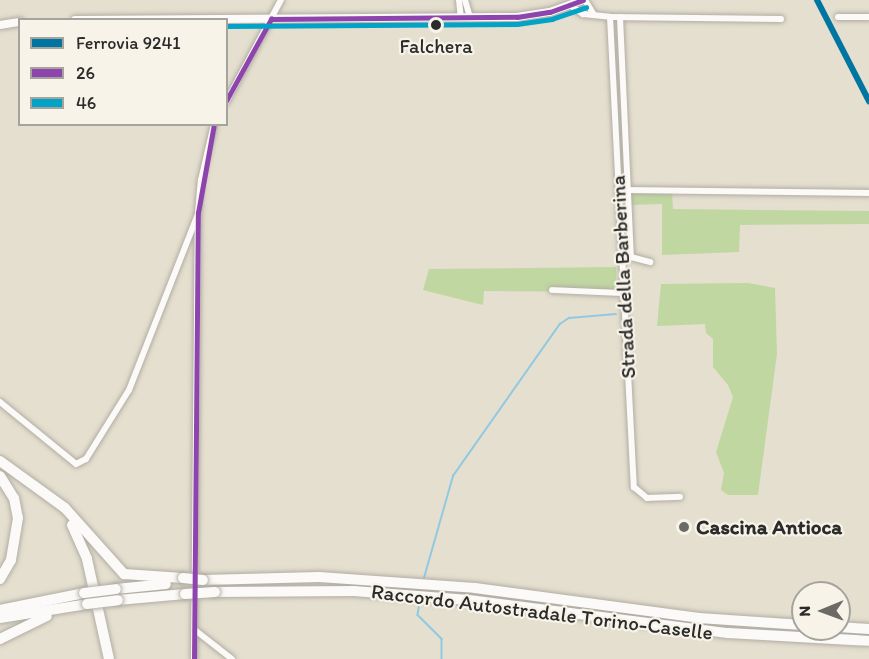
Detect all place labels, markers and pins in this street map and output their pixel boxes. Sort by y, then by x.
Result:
marker: Falchera [430,19,442,31]
place label: Falchera [399,34,473,58]
place label: Cascina Antioca [696,514,842,540]
marker: Cascina Antioca [677,520,691,534]

